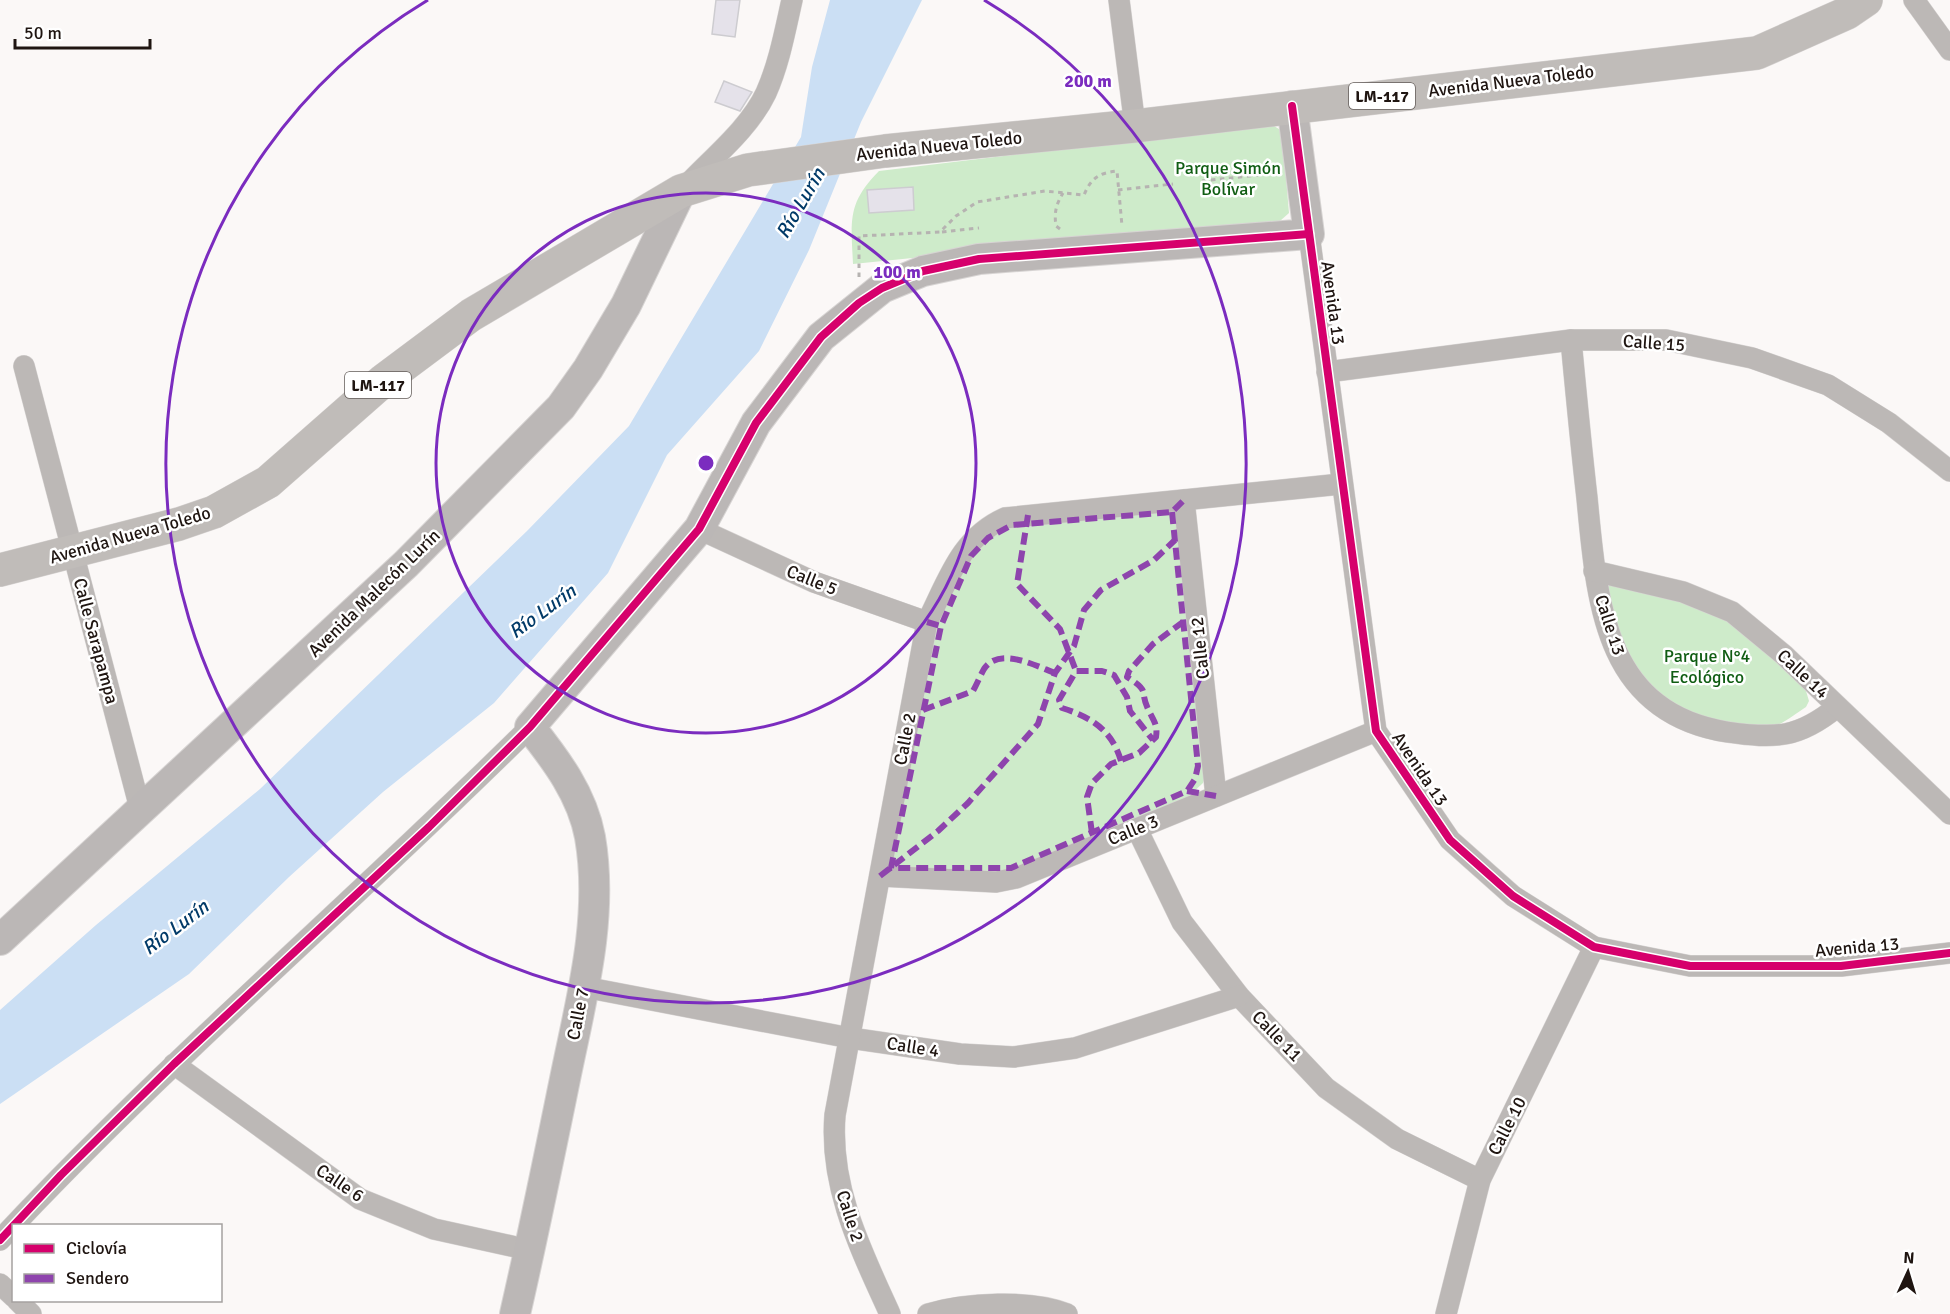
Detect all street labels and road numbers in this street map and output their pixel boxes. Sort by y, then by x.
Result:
street label: Avenida Nueva Toledo [1427,60,1595,102]
road number: LM-117 [1349,83,1415,109]
street label: Avenida Nueva Toledo [855,126,1023,166]
street label: Avenida 13 [1316,260,1350,346]
street label: Calle 15 [1622,330,1686,356]
road number: LM-117 [345,372,411,398]
street label: Avenida Nueva Toledo [47,501,213,569]
street label: Avenida Malecón Lurín [304,524,444,662]
street label: Calle 5 [783,560,841,600]
street label: Calle Sarapampa [69,576,123,706]
street label: Calle 13 [1590,592,1630,658]
street label: Calle 12 [1186,616,1214,680]
street label: Calle 14 [1773,645,1834,704]
street label: Calle 2 [889,711,921,767]
street label: Avenida 13 [1387,728,1453,810]
street label: Calle 3 [1104,810,1162,850]
street label: Avenida 13 [1814,932,1900,962]
street label: Calle 7 [562,986,594,1042]
street label: Calle 11 [1247,1006,1307,1066]
street label: Calle 4 [885,1032,941,1062]
street label: Calle 10 [1483,1093,1531,1159]
street label: Calle 6 [312,1159,368,1207]
street label: Calle 2 [831,1188,869,1244]

